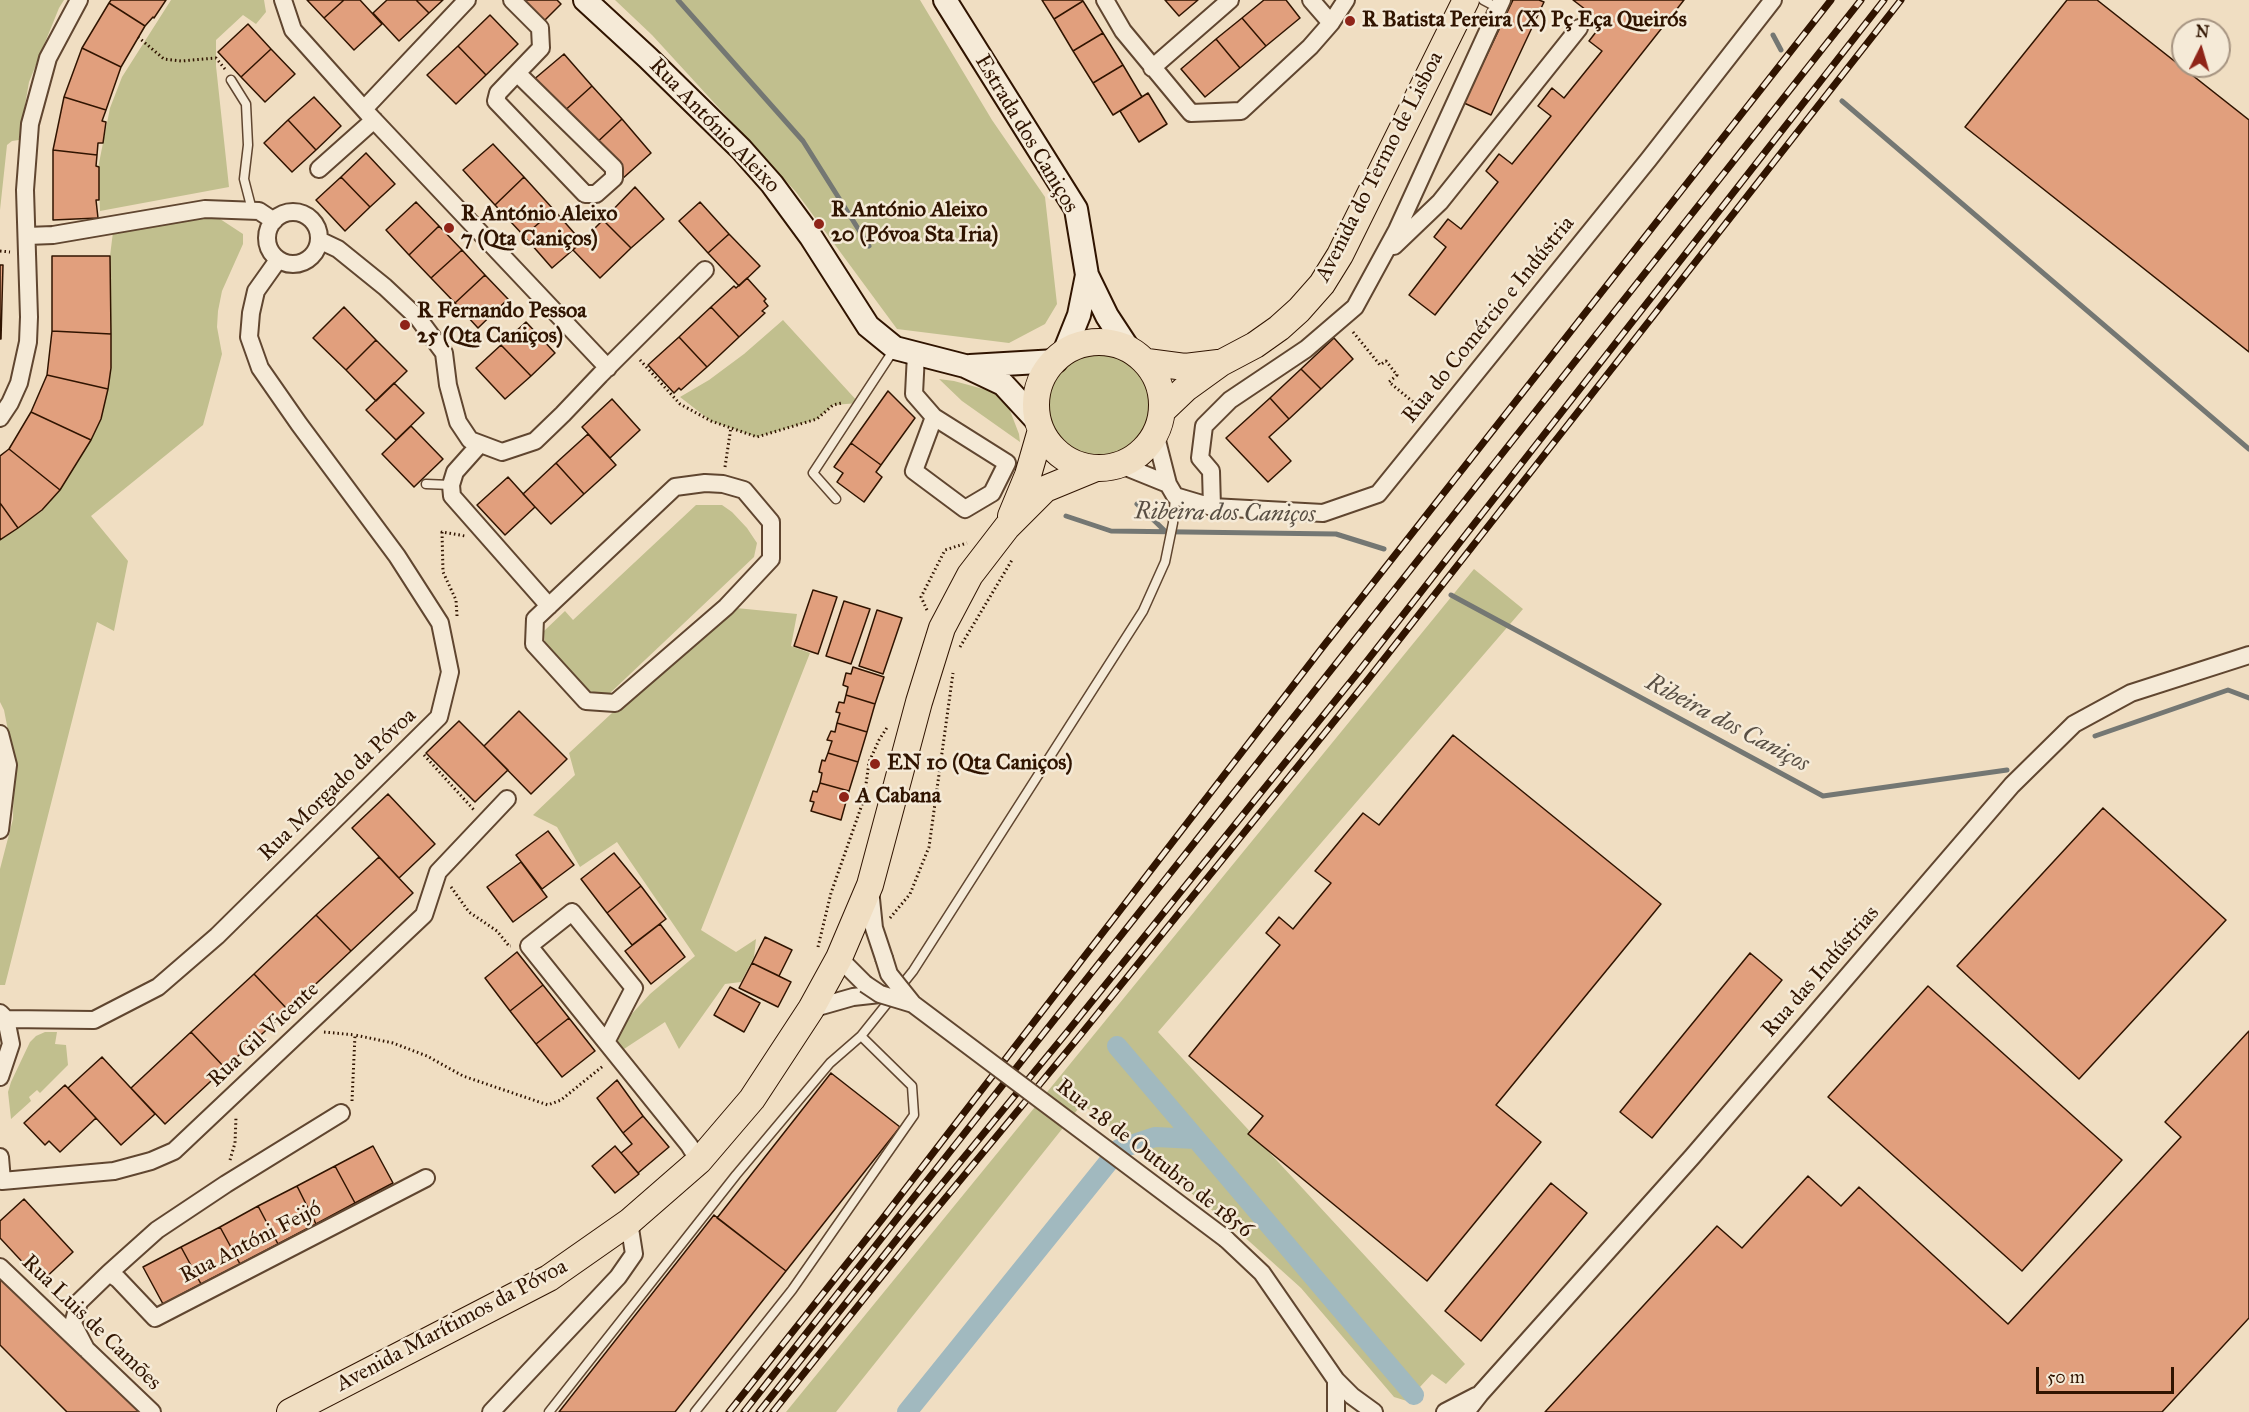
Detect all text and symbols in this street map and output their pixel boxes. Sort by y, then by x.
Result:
place label: R Batista Pereira (X) Pç Eça Queirós [1362,8,1687,34]
marker: R Batista Pereira (X) Pç Eça Queirós [1343,14,1357,28]
north arrow [2171,18,2231,78]
text: N [2195,22,2210,42]
street label: Avenida do Termo de Lisboa [1310,47,1450,287]
street label: Estrada dos Caniços [968,50,1084,218]
street label: Rua António Aleixo [643,53,785,199]
place label: R António Aleixo 20 (Póvoa Sta Iria) [831,198,998,249]
place label: R António Aleixo 7 (Qta Caniços) [461,202,617,254]
street label: Rua do Comércio e Indústria [1397,211,1581,429]
marker: R António Aleixo 20 (Póvoa Sta Iria) [812,217,826,231]
marker: R António Aleixo 7 (Qta Caniços) [442,221,456,235]
place label: R Fernando Pessoa 25 (Qta Caniços) [417,299,586,350]
marker: R Fernando Pessoa 25 (Qta Caniços) [398,318,412,332]
water label: Ribeira dos Caniços [1134,498,1316,530]
water label: Ribeira dos Caniços [1640,669,1814,779]
street label: Rua Morgado da Póvoa [254,703,422,867]
place label: EN 10 (Qta Caniços) [887,751,1073,777]
marker: EN 10 (Qta Caniços) [868,757,882,771]
place label: A Cabana [856,784,941,810]
marker: A Cabana [837,790,851,804]
street label: Rua das Indústrias [1757,901,1885,1043]
street label: Rua Gil Vicente [203,977,325,1093]
street label: Rua 28 de Outubro de 1856 [1050,1074,1258,1244]
street label: Rua Antóni Feijó [176,1196,326,1290]
street label: Rua Luis de Camões [16,1250,166,1396]
street label: Avenida Marítimos da Póvoa [332,1254,572,1398]
scale bar [2039,1355,2177,1393]
text: 50 m [2047,1366,2085,1388]

